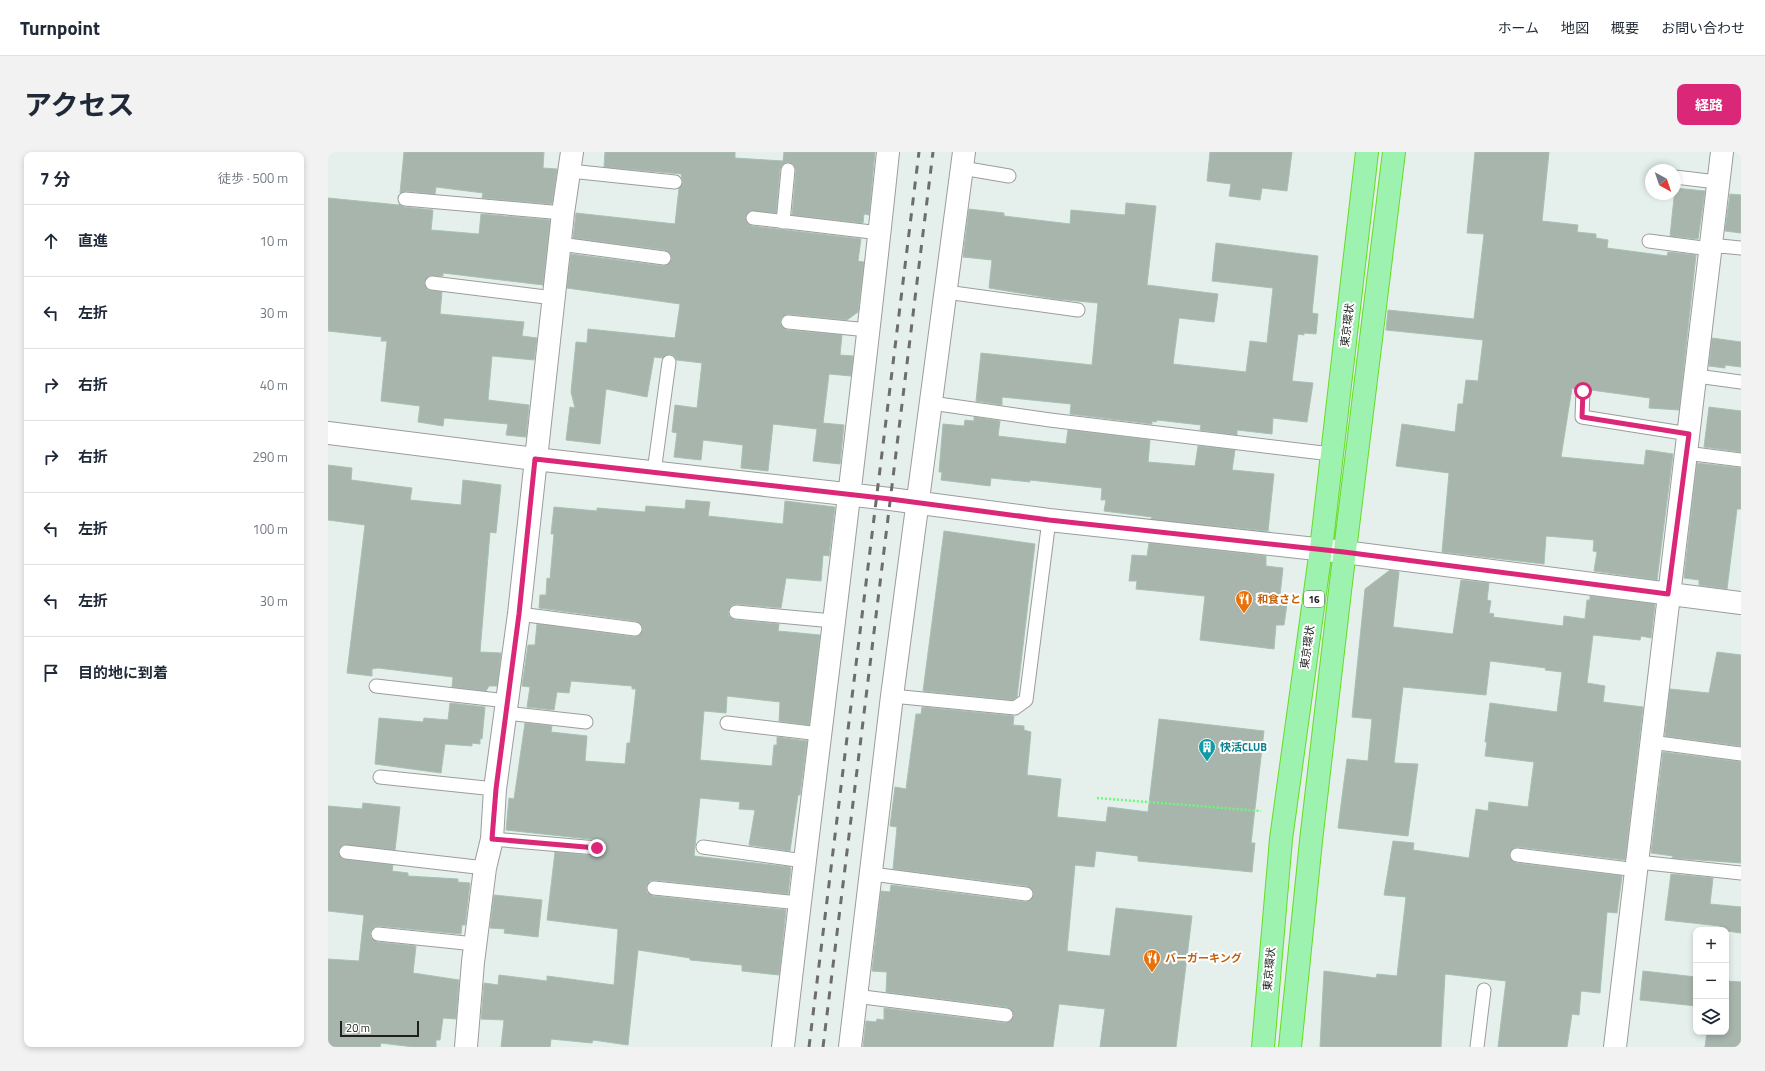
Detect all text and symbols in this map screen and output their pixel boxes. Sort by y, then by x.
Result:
text: Turnpoint [20,13,100,42]
text: ホーム [1497,17,1539,38]
text: 地図 [1561,17,1589,38]
text: 概要 [1611,17,1639,38]
text: お問い合わせ [1661,17,1745,38]
text: アクセス [24,83,135,126]
button: 経路 [1677,84,1741,125]
north arrow [1645,164,1681,200]
text: 7 分 [40,166,70,192]
text: 徒歩 · 500 m [218,168,288,188]
text: 直進 [78,229,108,252]
icon: ahead [40,230,62,252]
text: 10 m [260,231,288,251]
text: 左折 [78,301,108,324]
street label: 東京環状 [1336,301,1358,348]
icon: left [40,302,62,324]
text: 30 m [260,303,288,323]
text: 右折 [78,373,108,396]
icon: right [40,374,62,396]
text: 40 m [260,375,288,395]
route start [1574,382,1592,400]
text: 右折 [78,445,108,468]
icon: right [40,446,62,468]
text: 290 m [252,447,288,467]
text: 左折 [78,517,108,540]
icon: left [40,518,62,540]
text: 100 m [252,519,288,539]
text: 左折 [78,589,108,612]
restaurant icon: 和食さと [1234,589,1254,614]
icon: left [40,590,62,612]
text: 30 m [260,591,288,611]
place label: 和食さと [1257,591,1301,607]
road number: 16 [1304,591,1324,607]
street label: 東京環状 [1296,623,1318,670]
text: 目的地に到着 [78,661,168,684]
icon: arrive [40,662,62,684]
building icon: 快活CLUB [1197,737,1217,762]
place label: 快活CLUB [1220,739,1267,755]
route end [588,839,606,857]
map controls [1693,927,1729,1035]
button: + [1693,927,1729,963]
street label: 東京環状 [1259,945,1279,992]
restaurant icon: バーガーキング [1142,948,1162,973]
place label: バーガーキング [1165,950,1242,966]
button: − [1693,963,1729,999]
button: layers [1693,999,1729,1035]
scale bar [340,1019,419,1038]
text: 20 m [346,1020,370,1036]

